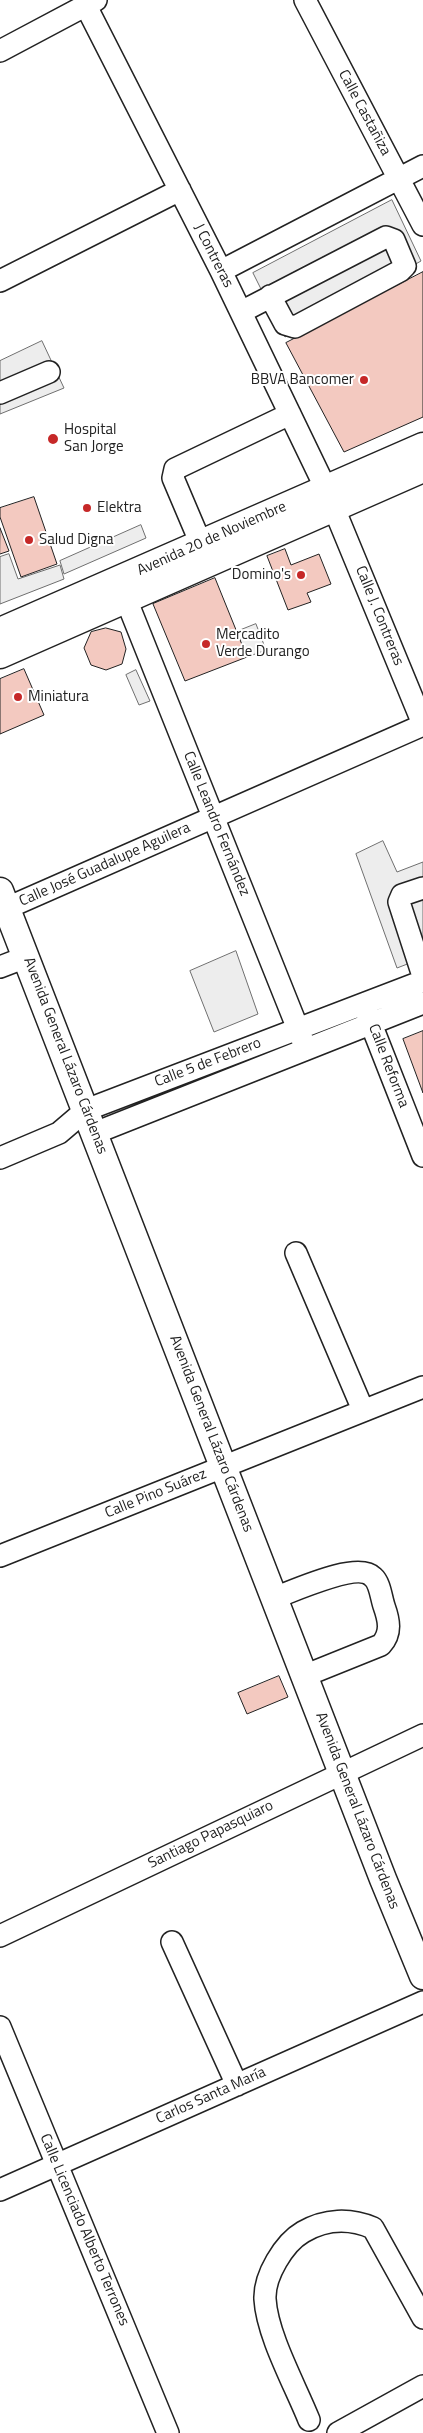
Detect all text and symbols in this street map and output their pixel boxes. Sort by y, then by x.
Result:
street label: Calle Castañiza [334,67,394,159]
street label: J Contreras [189,221,237,291]
place label: BBVA Bancomer [251,371,354,389]
marker: BBVA Bancomer [358,374,370,386]
place label: Hospital San Jorge [64,421,124,456]
marker: Hospital San Jorge [46,432,60,446]
street label: Avenida 20 de Noviembre [135,498,289,580]
place label: Elektra [97,499,141,517]
marker: Elektra [81,502,93,514]
place label: Salud Digna [39,531,114,549]
marker: Salud Digna [23,534,35,546]
street label: Calle J. Contreras [351,564,407,668]
place label: Domino's [232,566,291,584]
marker: Domino's [295,569,307,581]
place label: Mercadito Verde Durango [216,626,310,661]
marker: Mercadito Verde Durango [200,638,212,650]
place label: Miniatura [28,688,89,706]
marker: Miniatura [12,691,24,703]
street label: Calle Leandro Fernández [179,749,253,899]
street label: Calle José Guadalupe Aguilera [17,819,193,911]
street label: Avenida General Lázaro Cárdenas [19,955,111,1157]
street label: Calle Reforma [364,1022,412,1110]
street label: Calle 5 de Febrero [152,1034,264,1092]
street label: Avenida General Lázaro Cárdenas [165,1333,257,1535]
street label: Calle Pino Suárez [103,1465,209,1523]
street label: Avenida General Lázaro Cárdenas [311,1710,403,1912]
street label: Santiago Papasquiaro [145,1797,277,1873]
street label: Carlos Santa María [153,2064,269,2128]
street label: Calle Licenciado Alberto Terrones [35,2131,133,2329]

